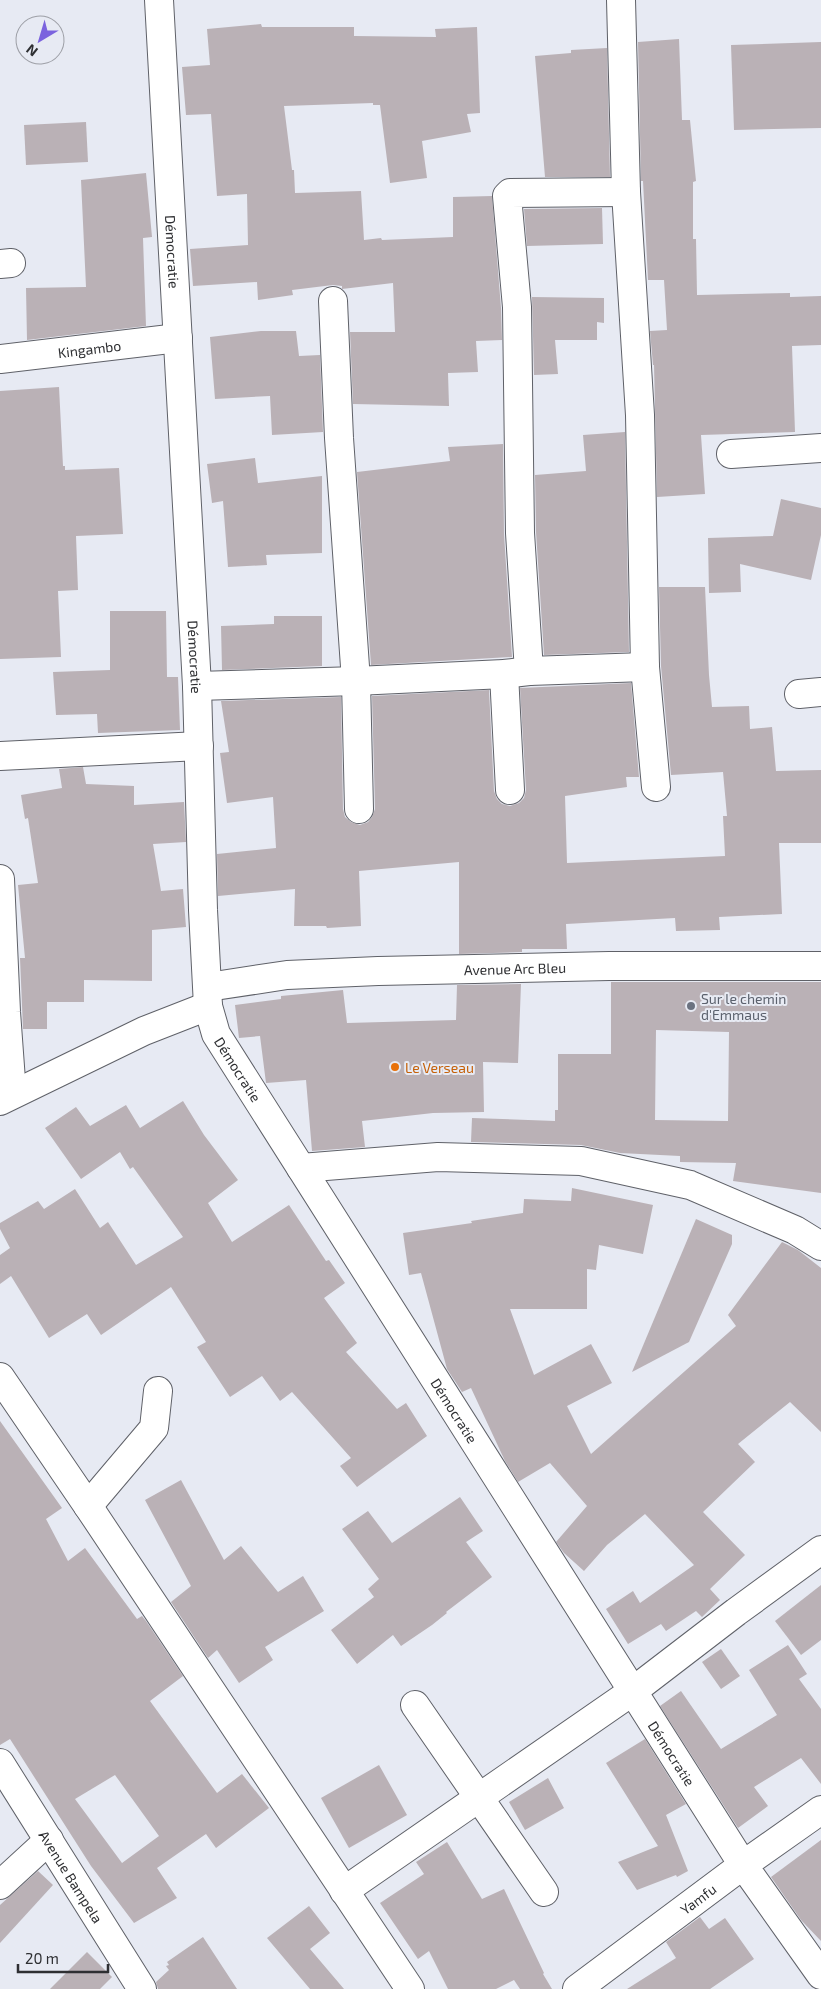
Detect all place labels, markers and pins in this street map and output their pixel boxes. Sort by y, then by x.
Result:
place label: Sur le chemin d'Emmaus [701,990,786,1023]
marker: Sur le chemin d'Emmaus [685,1000,697,1012]
place label: Le Verseau [405,1059,474,1076]
marker: Le Verseau [389,1061,401,1073]

